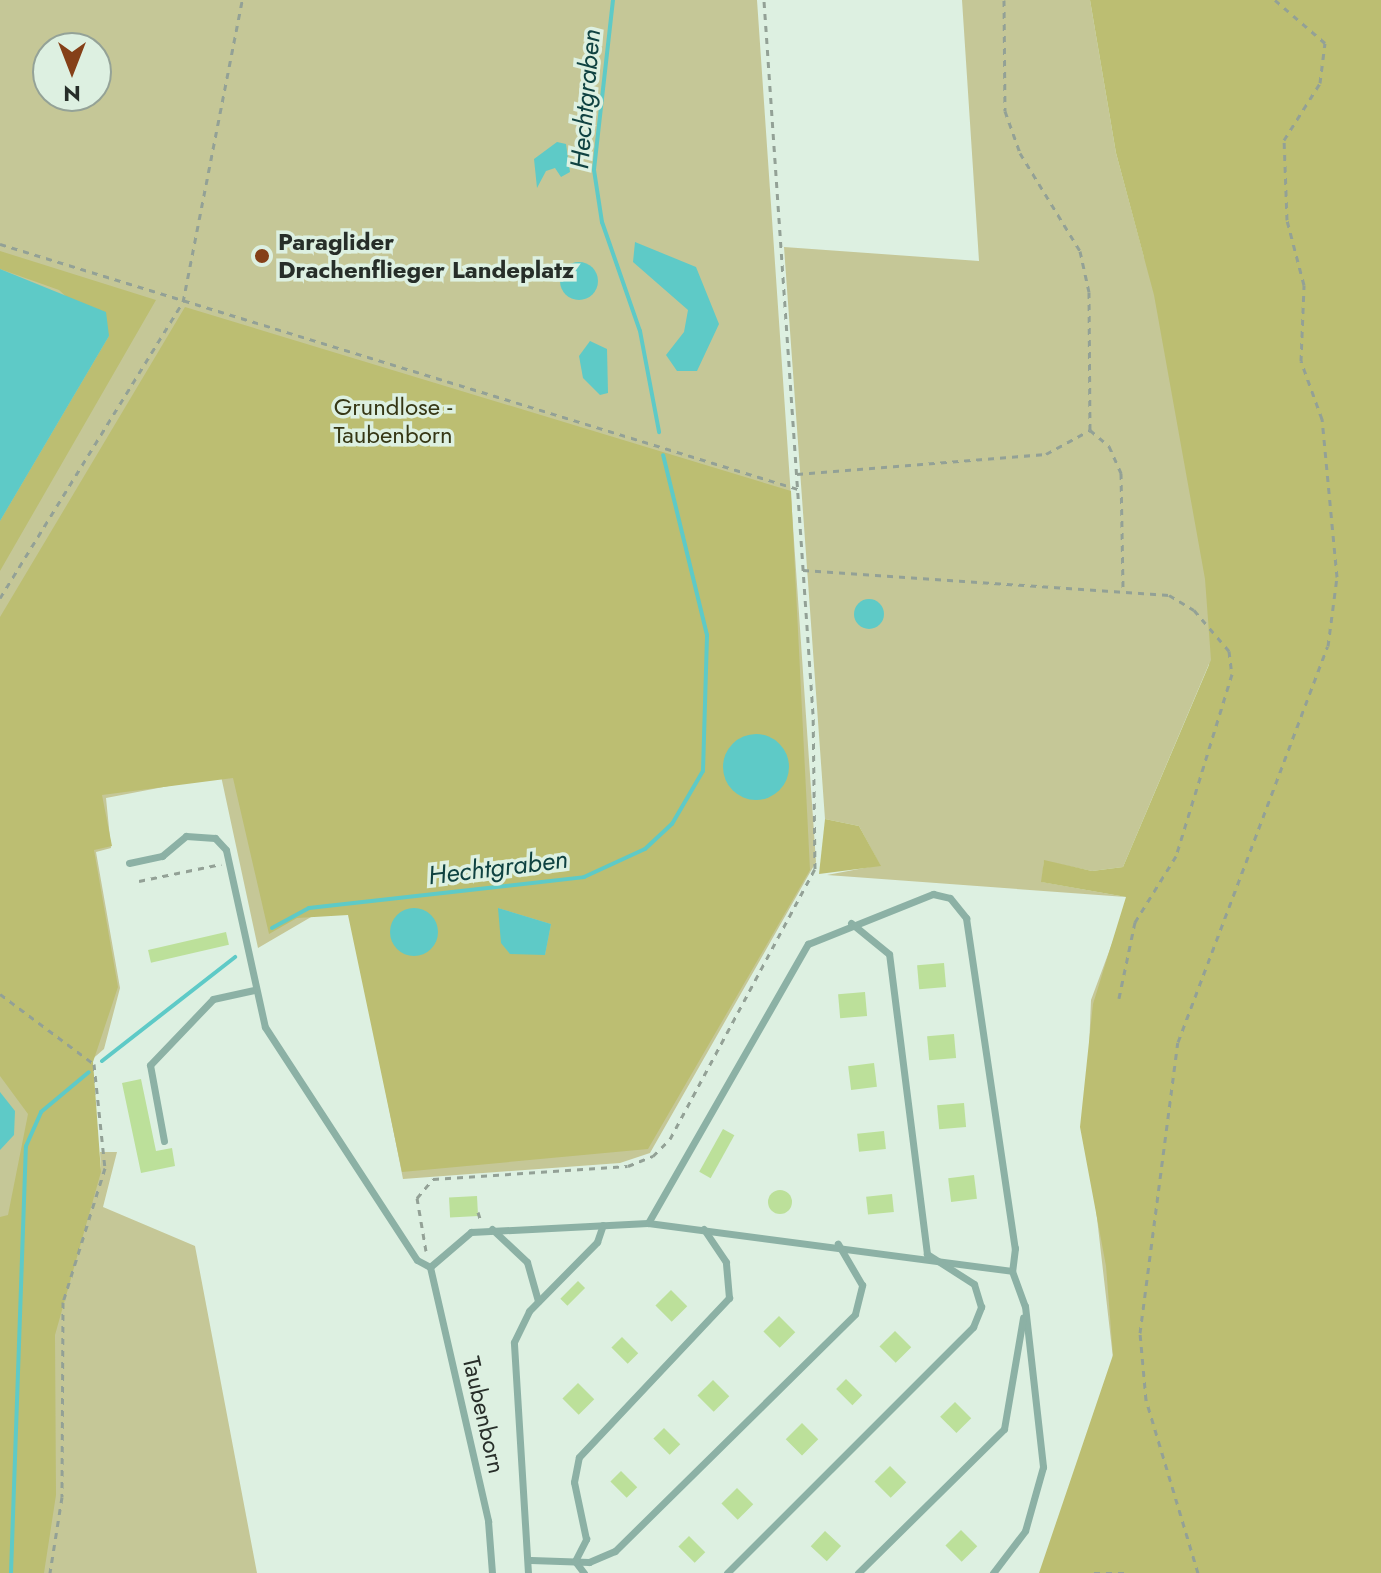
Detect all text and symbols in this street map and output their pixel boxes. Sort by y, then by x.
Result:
water label: Hechtgraben [564,28,608,170]
north arrow [32,32,112,112]
text: N [63,78,81,110]
place label: Paraglider Drachenflieger Landeplatz [278,228,574,284]
marker: Paraglider Drachenflieger Landeplatz [253,247,271,265]
park label: Grundlose - Taubenborn [333,393,453,449]
water label: Hechtgraben [426,844,570,892]
street label: Taubenborn [457,1354,511,1476]

